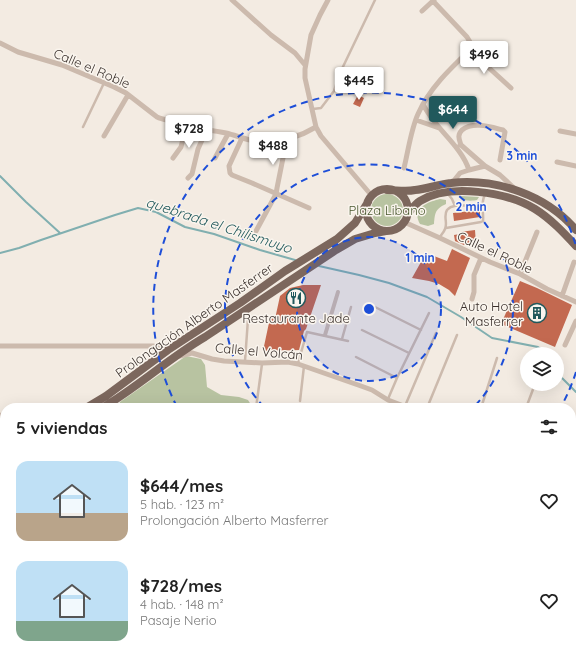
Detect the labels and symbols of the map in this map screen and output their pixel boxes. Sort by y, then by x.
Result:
pin: $496 [460,41,508,75]
street label: Calle el Roble [51,45,133,91]
pin: $445 [335,67,383,101]
pin: $644 [429,96,477,130]
pin: $728 [165,115,213,149]
pin: $488 [249,132,297,166]
text: 3 min [507,148,537,163]
water label: quebrada el Chilismuyo [144,193,295,257]
text: 2 min [455,199,487,214]
park label: Plaza Libano [348,202,426,218]
street label: Calle el Roble [455,228,535,276]
text: 1 min [405,250,435,265]
street label: Prolongación Alberto Masferrer [112,259,276,381]
restaurant icon: Restaurante Jade [285,287,307,309]
place label: Auto Hotel Masferrer [460,298,523,329]
centre of rings [362,302,376,316]
building icon: Auto Hotel Masferrer [526,302,548,324]
place label: Restaurante Jade [242,310,350,326]
street label: Calle el Volcán [214,339,304,363]

